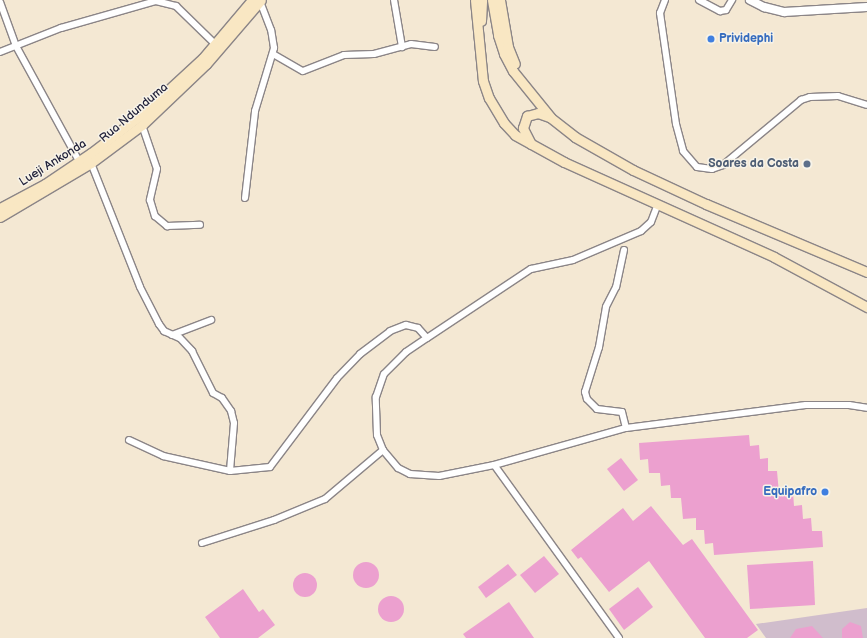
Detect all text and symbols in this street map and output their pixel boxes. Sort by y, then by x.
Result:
place label: Prividephi [719,32,773,46]
marker: Prividephi [706,34,716,44]
street label: Rua Ndunduma [97,80,171,146]
street label: Lueji Ankonda [17,137,89,189]
place label: Soares da Costa [708,157,799,171]
marker: Soares da Costa [802,159,812,169]
place label: Equipafro [763,485,817,499]
marker: Equipafro [820,487,830,497]

